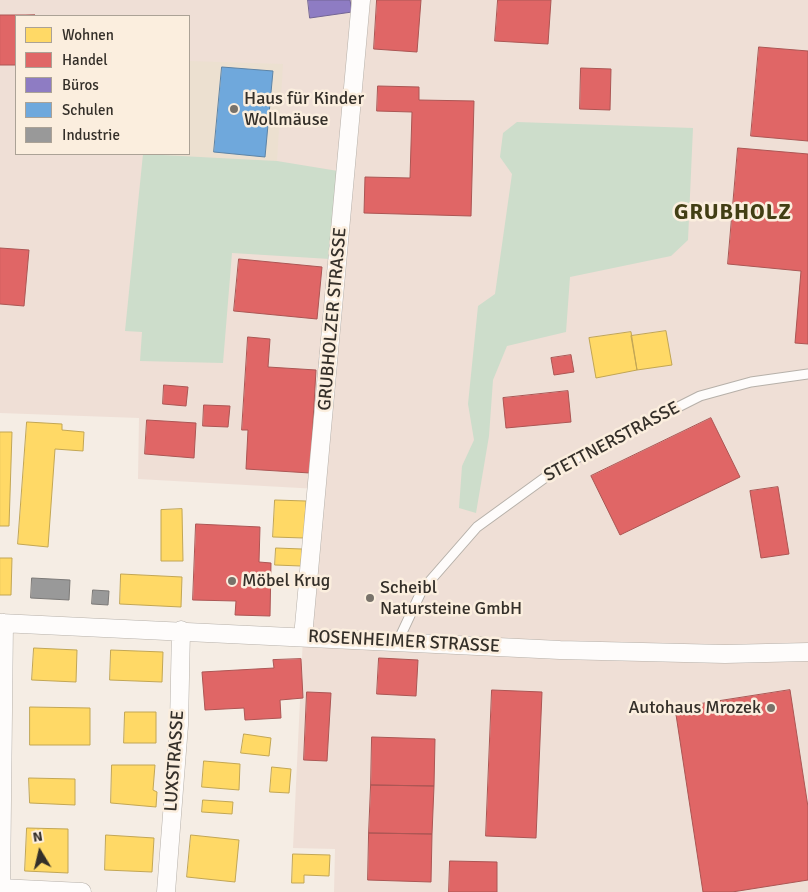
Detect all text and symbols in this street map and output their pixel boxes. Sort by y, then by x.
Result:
legend [15,15,190,155]
text: Wohnen [62,26,114,44]
text: Handel [62,51,108,69]
text: Büros [62,76,99,94]
place label: Haus für Kinder Wollmäuse [244,88,364,130]
text: Schulen [62,101,114,119]
marker: Haus für Kinder Wollmäuse [228,103,240,115]
text: Industrie [62,126,120,144]
district label: GRUBHOLZ [673,200,793,226]
street label: GRUBHOLZER STRASSE [314,227,352,411]
street label: STETTNERSTRASSE [541,397,683,487]
place label: Möbel Krug [242,570,330,592]
marker: Möbel Krug [226,575,238,587]
place label: Scheibl Natursteine GmbH [380,577,522,620]
marker: Scheibl Natursteine GmbH [364,592,376,604]
street label: ROSENHEIMER STRASSE [307,626,501,658]
place label: Autohaus Mrozek [629,697,761,719]
marker: Autohaus Mrozek [765,702,777,714]
street label: LUXSTRASSE [161,710,189,812]
north arrow [15,827,65,877]
text: N [31,828,44,846]

